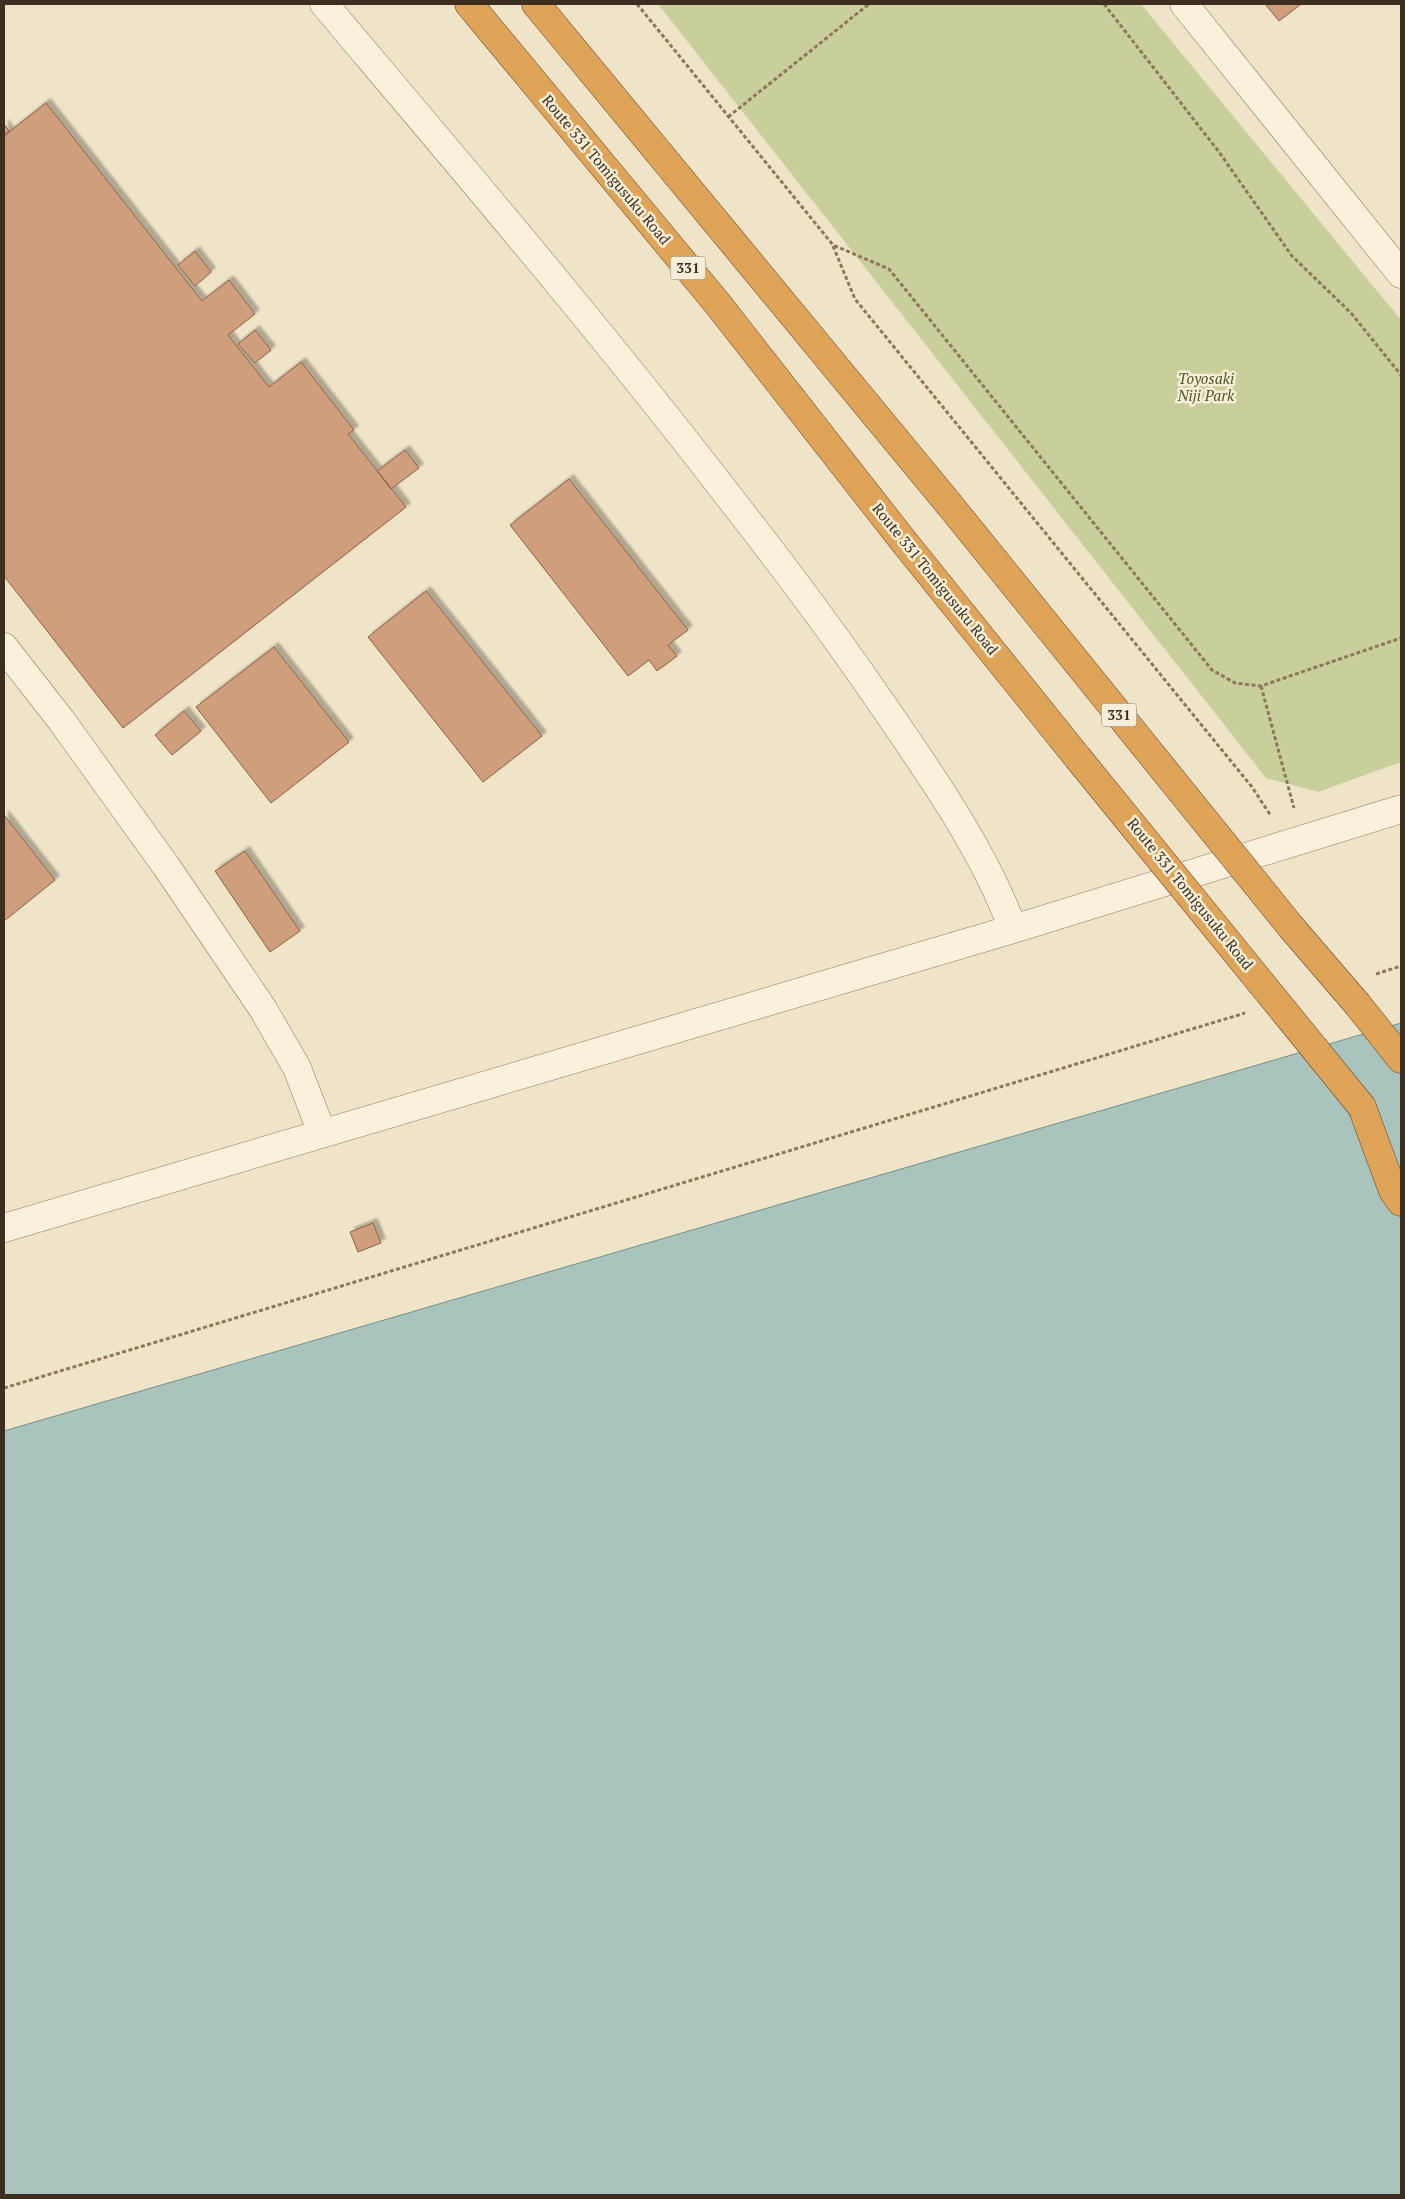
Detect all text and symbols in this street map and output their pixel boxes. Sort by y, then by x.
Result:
street label: Route 331 Tomigusuku Road [538,90,675,248]
road number: 331 [670,256,706,280]
park label: Toyosaki Niji Park [1177,368,1235,405]
street label: Route 331 Tomigusuku Road [868,498,1003,658]
road number: 331 [1102,704,1136,726]
street label: Route 331 Tomigusuku Road [1123,813,1258,973]

